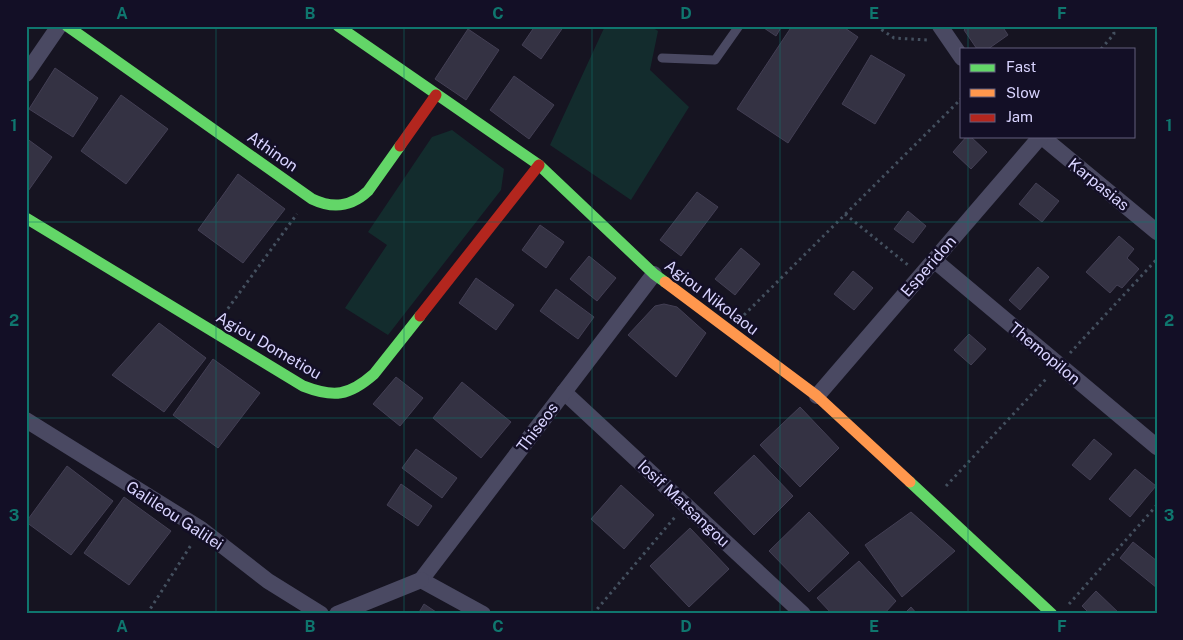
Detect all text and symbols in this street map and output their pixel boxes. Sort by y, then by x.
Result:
text: A [116,4,128,23]
text: B [305,4,316,23]
text: C [492,4,504,23]
text: D [680,4,692,23]
text: E [869,4,879,23]
text: F [1057,4,1067,23]
legend [960,48,1136,138]
text: Fast [1006,58,1036,75]
text: Slow [1006,84,1041,101]
text: Jam [1006,108,1033,125]
text: 1 [11,116,17,135]
text: 1 [1166,116,1172,135]
street label: Athinon [244,127,302,176]
street label: Karpasias [1064,154,1133,215]
street label: Esperidon [897,232,960,301]
street label: Agiou Nikolaou [661,256,763,339]
street label: Agiou Dometiou [213,308,325,383]
text: 2 [9,311,19,330]
text: 2 [1164,311,1174,330]
street label: Themopilon [1005,318,1084,389]
street label: Thiseos [513,399,562,456]
street label: Iosif Matsangou [634,456,734,551]
street label: Galileou Galilei [123,477,227,554]
text: 3 [9,506,19,525]
text: 3 [1164,506,1174,525]
text: A [116,617,128,636]
text: B [305,617,316,636]
text: C [492,617,504,636]
text: D [680,617,692,636]
text: E [869,617,879,636]
text: F [1057,617,1067,636]

